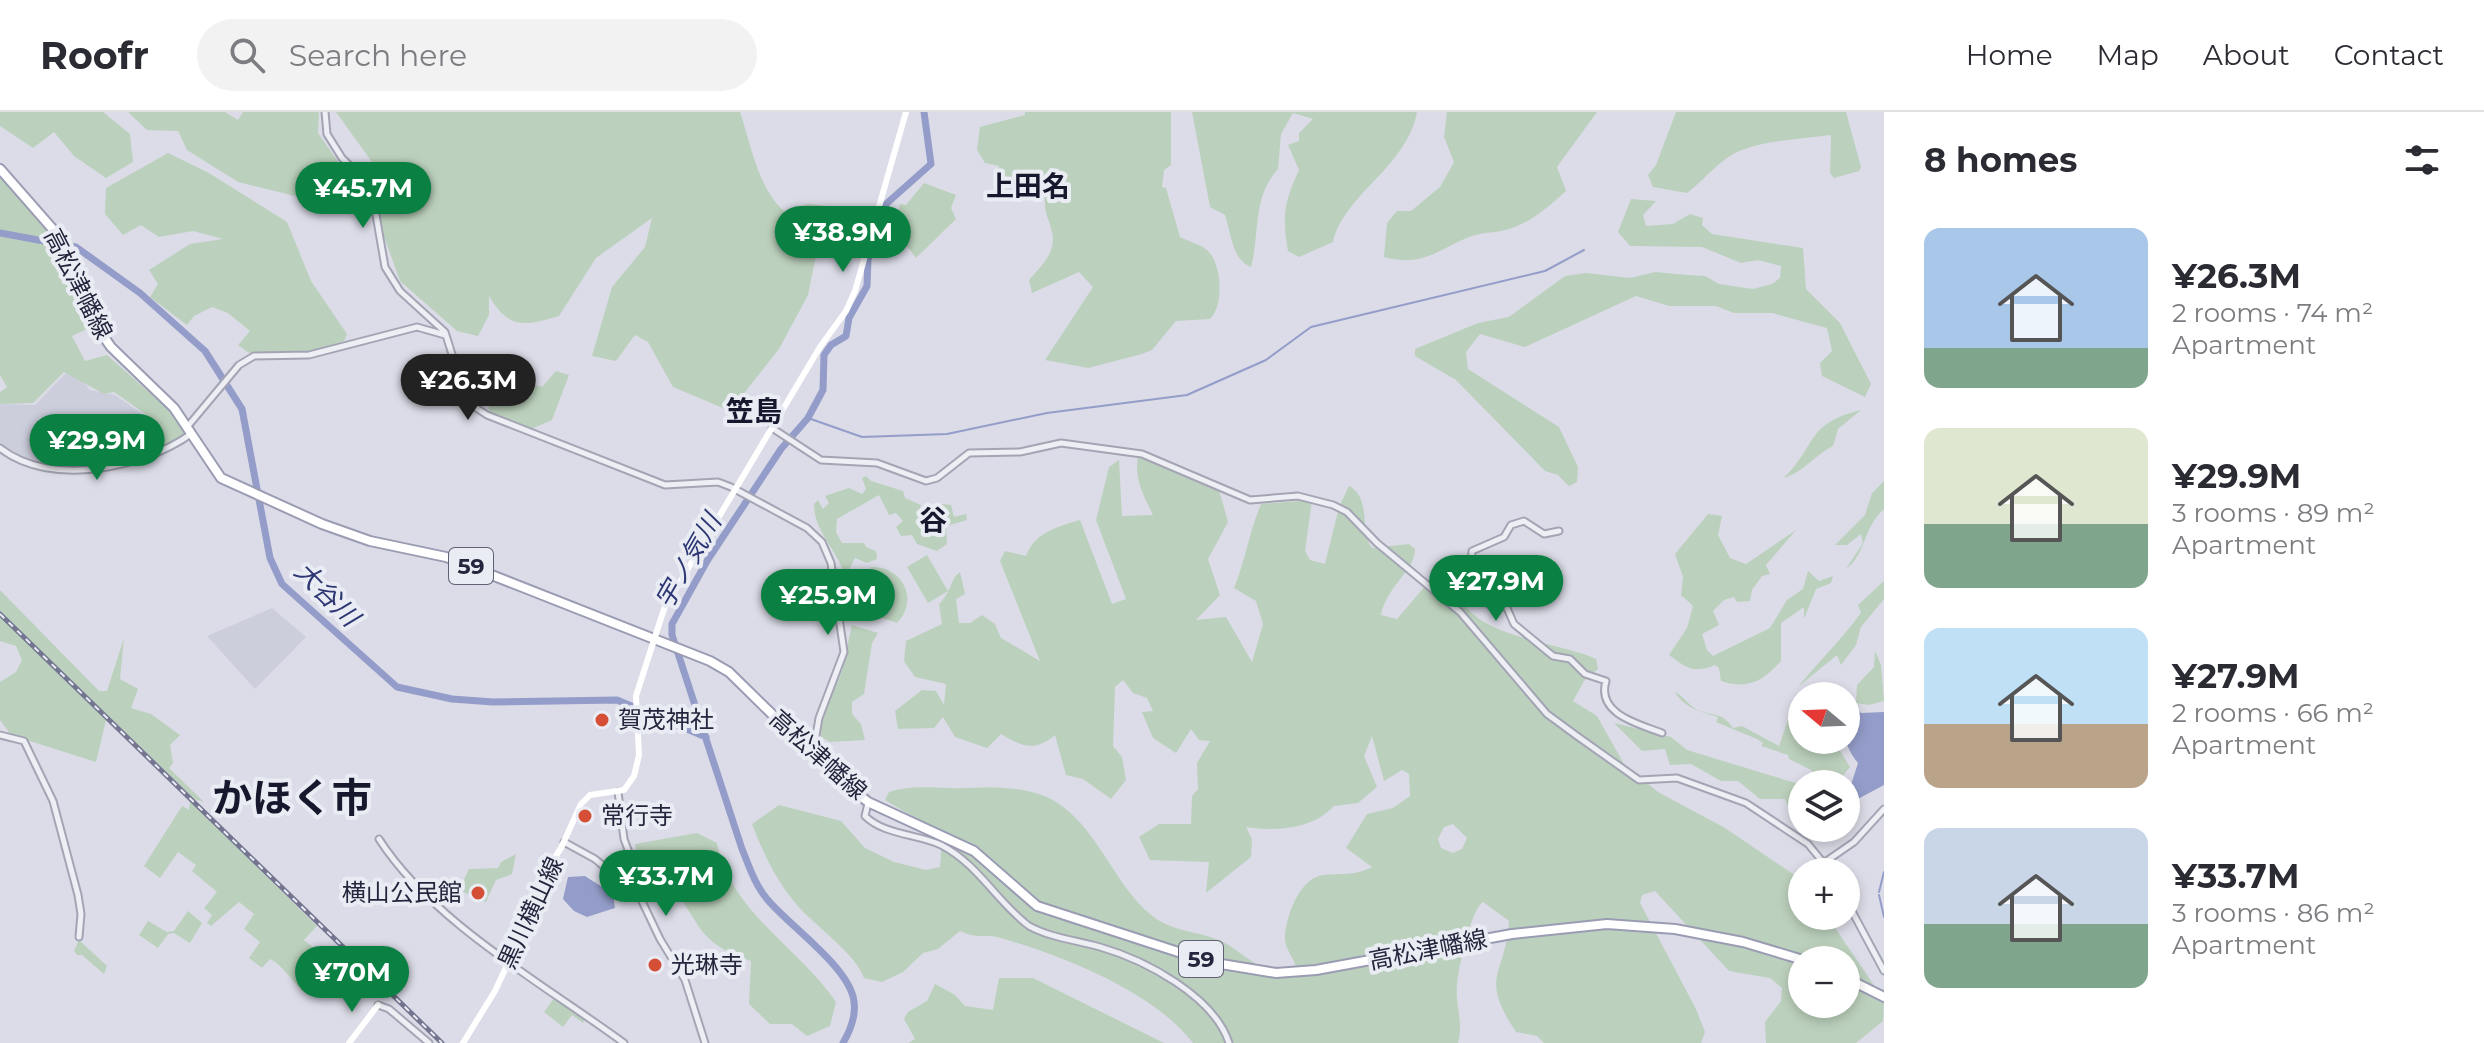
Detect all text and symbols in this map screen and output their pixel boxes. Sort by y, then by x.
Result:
search box [197,19,757,91]
text: Roofr [40,32,149,79]
icon: search [225,33,269,77]
text: Search here [289,37,467,74]
text: Home [1966,38,2053,72]
text: Map [2097,38,2159,72]
text: About [2203,38,2290,72]
text: Contact [2334,38,2444,72]
icon: filters [2400,138,2444,182]
text: 8 homes [1924,139,2077,181]
pin: ¥45.7M [298,162,428,230]
district label: 上田名 [986,169,1070,203]
text: ¥45.7M [313,172,413,204]
pin: ¥38.9M [778,206,908,274]
text: ¥38.9M [793,216,893,248]
street label: 高松津幡線 [38,224,119,344]
text: ¥26.3M [2172,255,2301,297]
icon: home [1988,260,2084,356]
text: 2 rooms · 74 m² [2172,297,2373,329]
text: Apartment [2172,329,2316,361]
pin: ¥26.3M [403,354,533,422]
text: ¥26.3M [419,364,517,396]
district label: 笠島 [726,394,782,428]
pin: ¥29.9M [32,414,162,482]
text: ¥29.9M [48,424,146,456]
text: ¥29.9M [2172,455,2301,497]
icon: home [1988,460,2084,556]
text: 3 rooms · 89 m² [2172,497,2375,529]
district label: 谷 [919,503,947,537]
water label: 宇ノ気川 [648,505,729,614]
text: Apartment [2172,529,2316,561]
road number: 59 [449,548,493,584]
water label: 大谷川 [288,555,368,635]
pin: ¥27.9M [1431,555,1561,623]
text: ¥27.9M [1447,565,1545,597]
pin: ¥25.9M [763,569,893,637]
text: ¥25.9M [779,579,877,611]
text: ¥27.9M [2172,655,2300,697]
icon: home [1988,660,2084,756]
north arrow [1788,682,1860,754]
map controls [1788,682,1860,1018]
text: 2 rooms · 66 m² [2172,697,2374,729]
street label: 高松津幡線 [764,704,873,806]
place label: 賀茂神社 [618,705,714,734]
marker: 賀茂神社 [593,711,611,729]
text: Apartment [2172,729,2316,761]
button: layers [1788,770,1860,842]
district label: かほく市 [212,773,372,822]
place label: 常行寺 [601,801,673,830]
marker: 常行寺 [576,807,594,825]
pin: ¥33.7M [601,850,731,918]
street label: 黒川横山線 [492,852,569,973]
text: ¥33.7M [2172,855,2299,897]
button: + [1788,858,1860,930]
text: ¥33.7M [617,860,715,892]
icon: home [1988,860,2084,956]
place label: 横山公民館 [342,878,462,907]
marker: 横山公民館 [469,884,487,902]
text: 3 rooms · 86 m² [2172,897,2375,929]
street label: 高松津幡線 [1366,924,1490,975]
text: Apartment [2172,929,2316,961]
road number: 59 [1179,941,1223,977]
pin: ¥70M [305,946,399,1014]
button: − [1788,946,1860,1018]
place label: 光琳寺 [671,950,743,979]
text: ¥70M [313,956,391,988]
marker: 光琳寺 [646,956,664,974]

